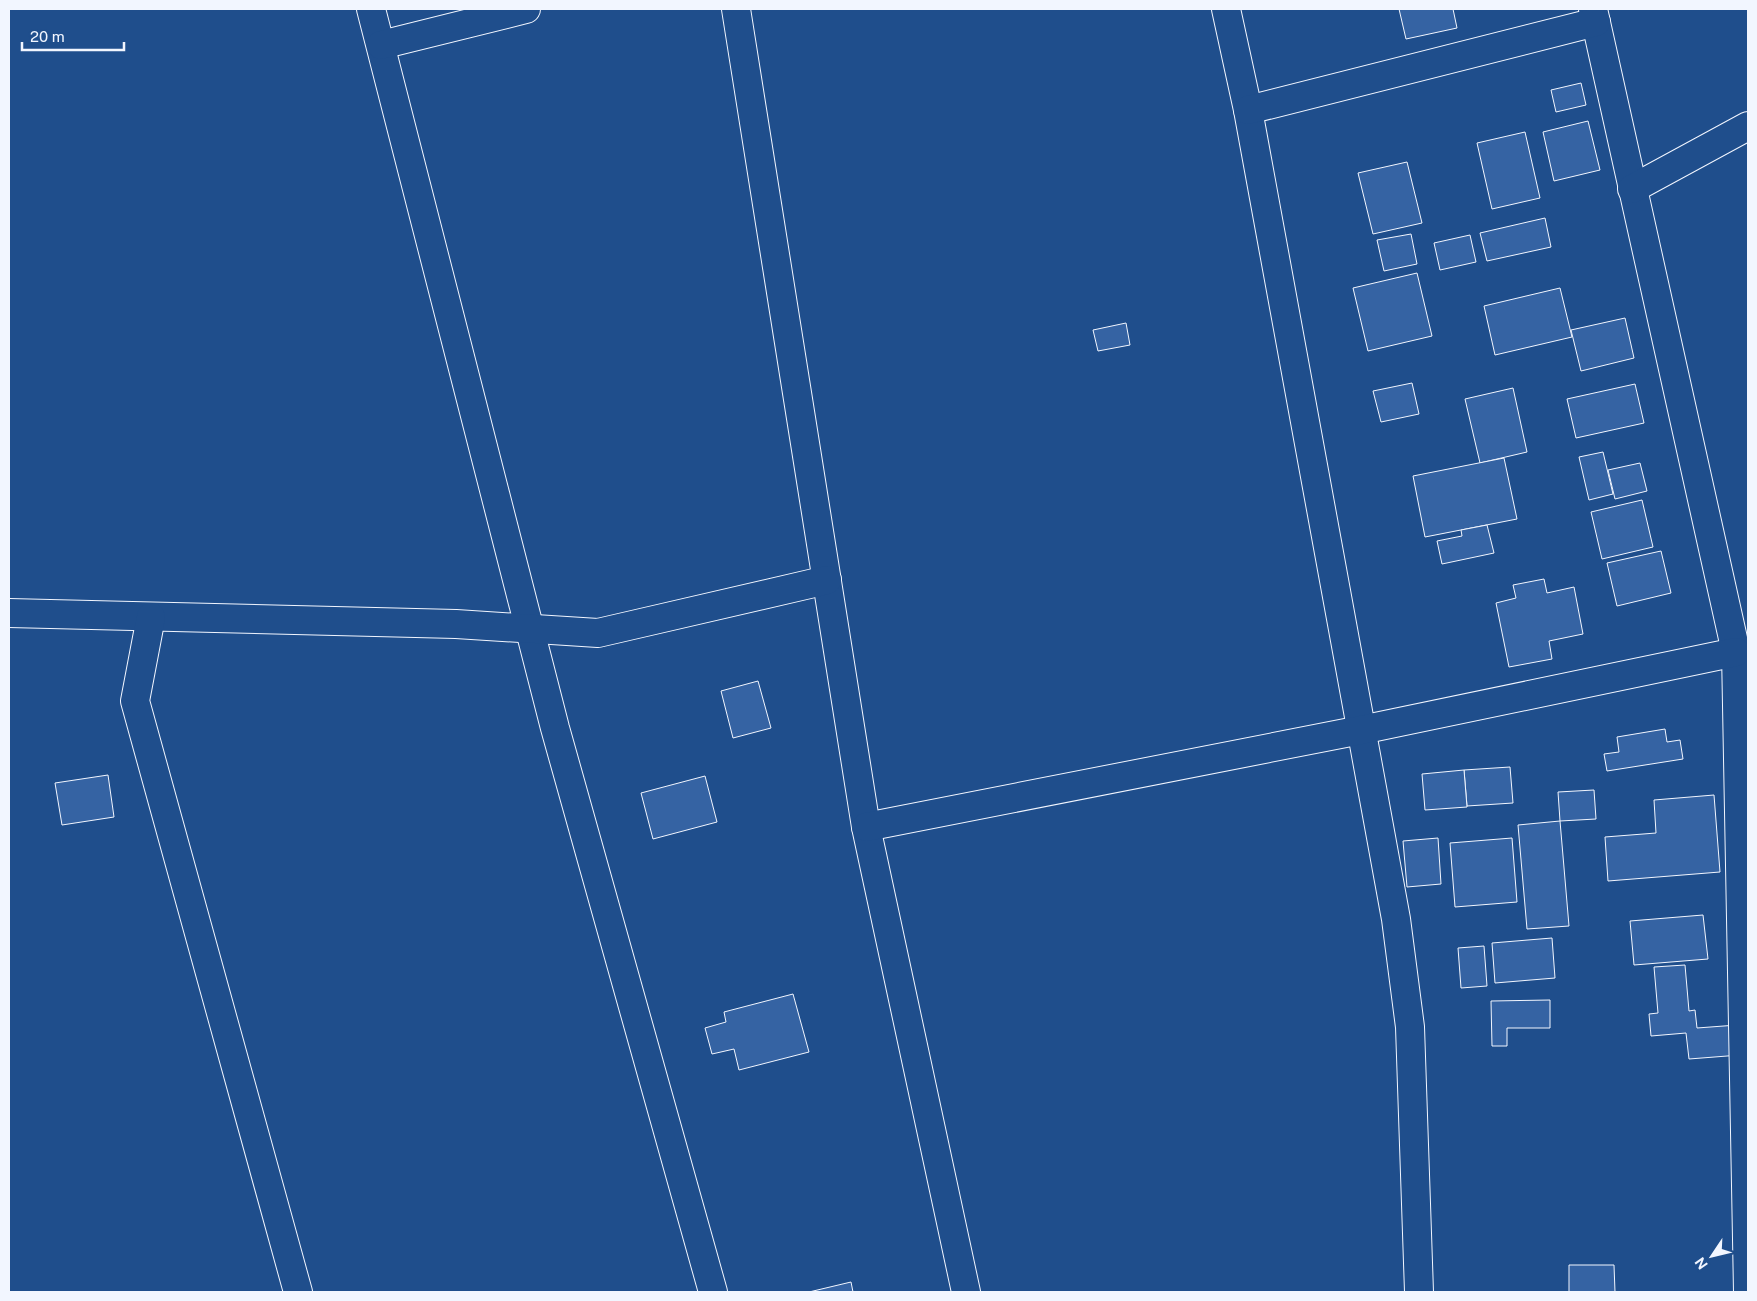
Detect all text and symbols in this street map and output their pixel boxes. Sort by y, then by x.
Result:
scale bar [22,20,125,52]
text: 20 m [30,28,65,45]
north arrow [1687,1231,1737,1281]
text: N [1692,1254,1711,1273]

